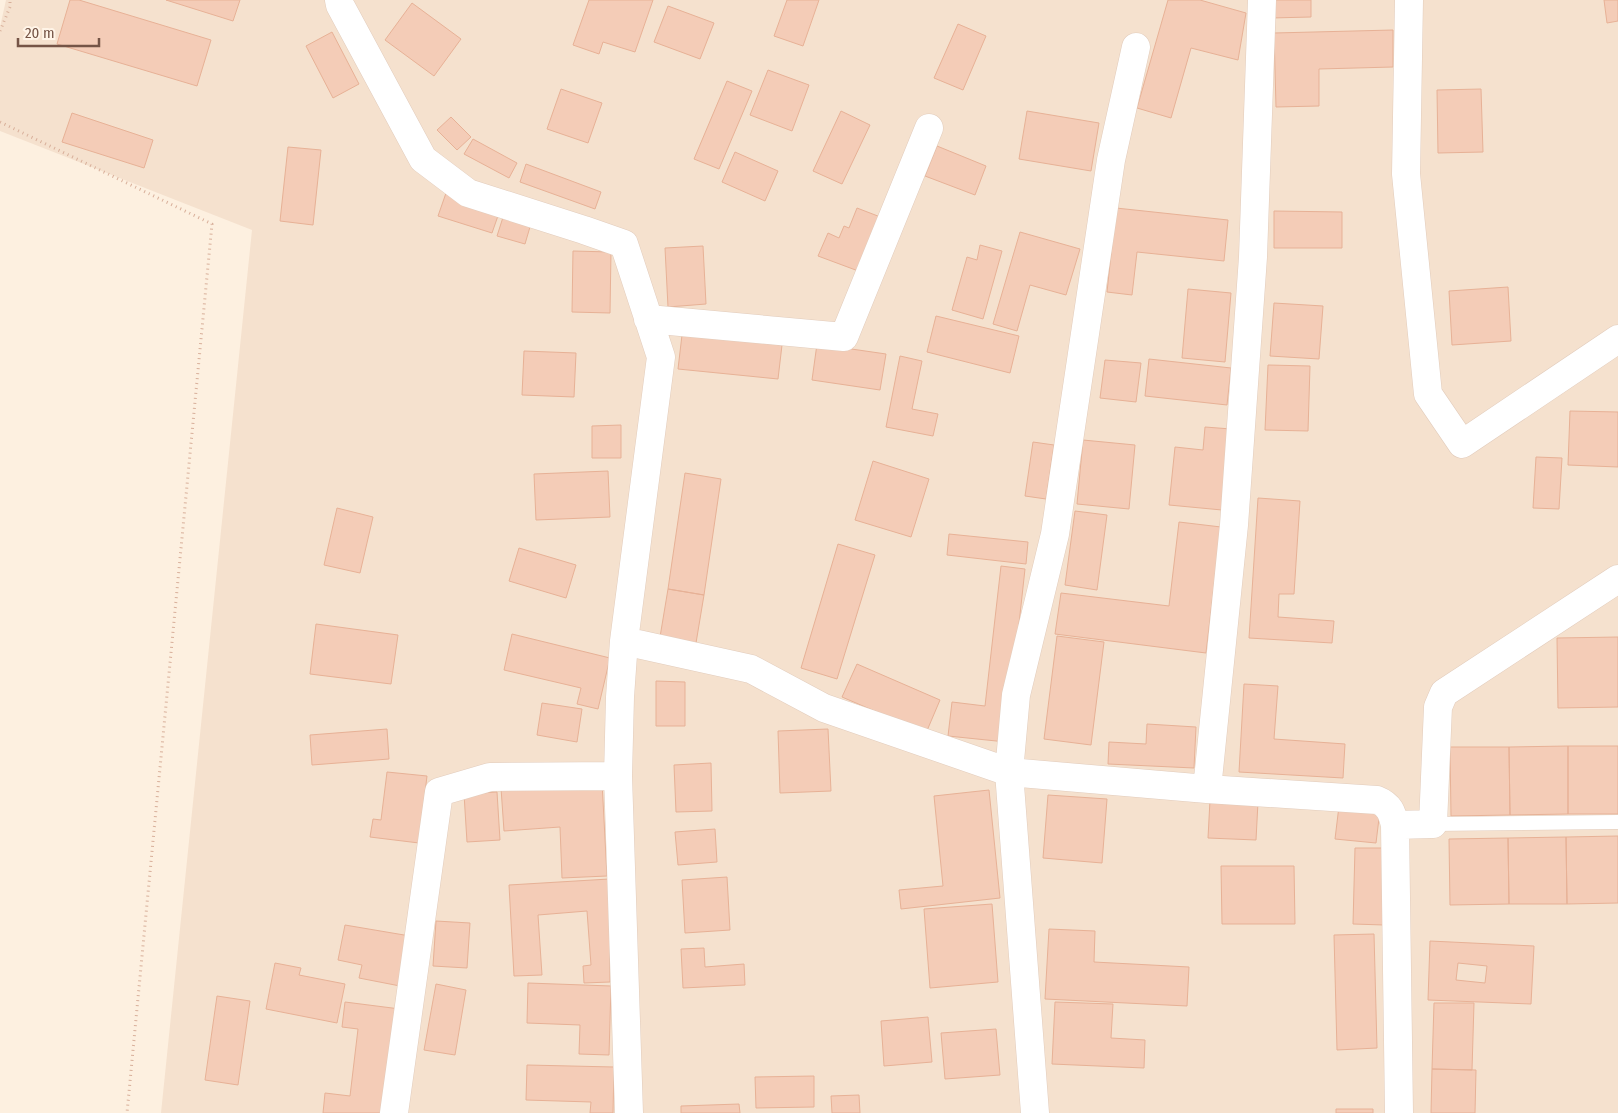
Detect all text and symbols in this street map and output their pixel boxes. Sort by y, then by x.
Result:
scale bar [18,15,99,47]
text: 20 m [25,24,55,42]

